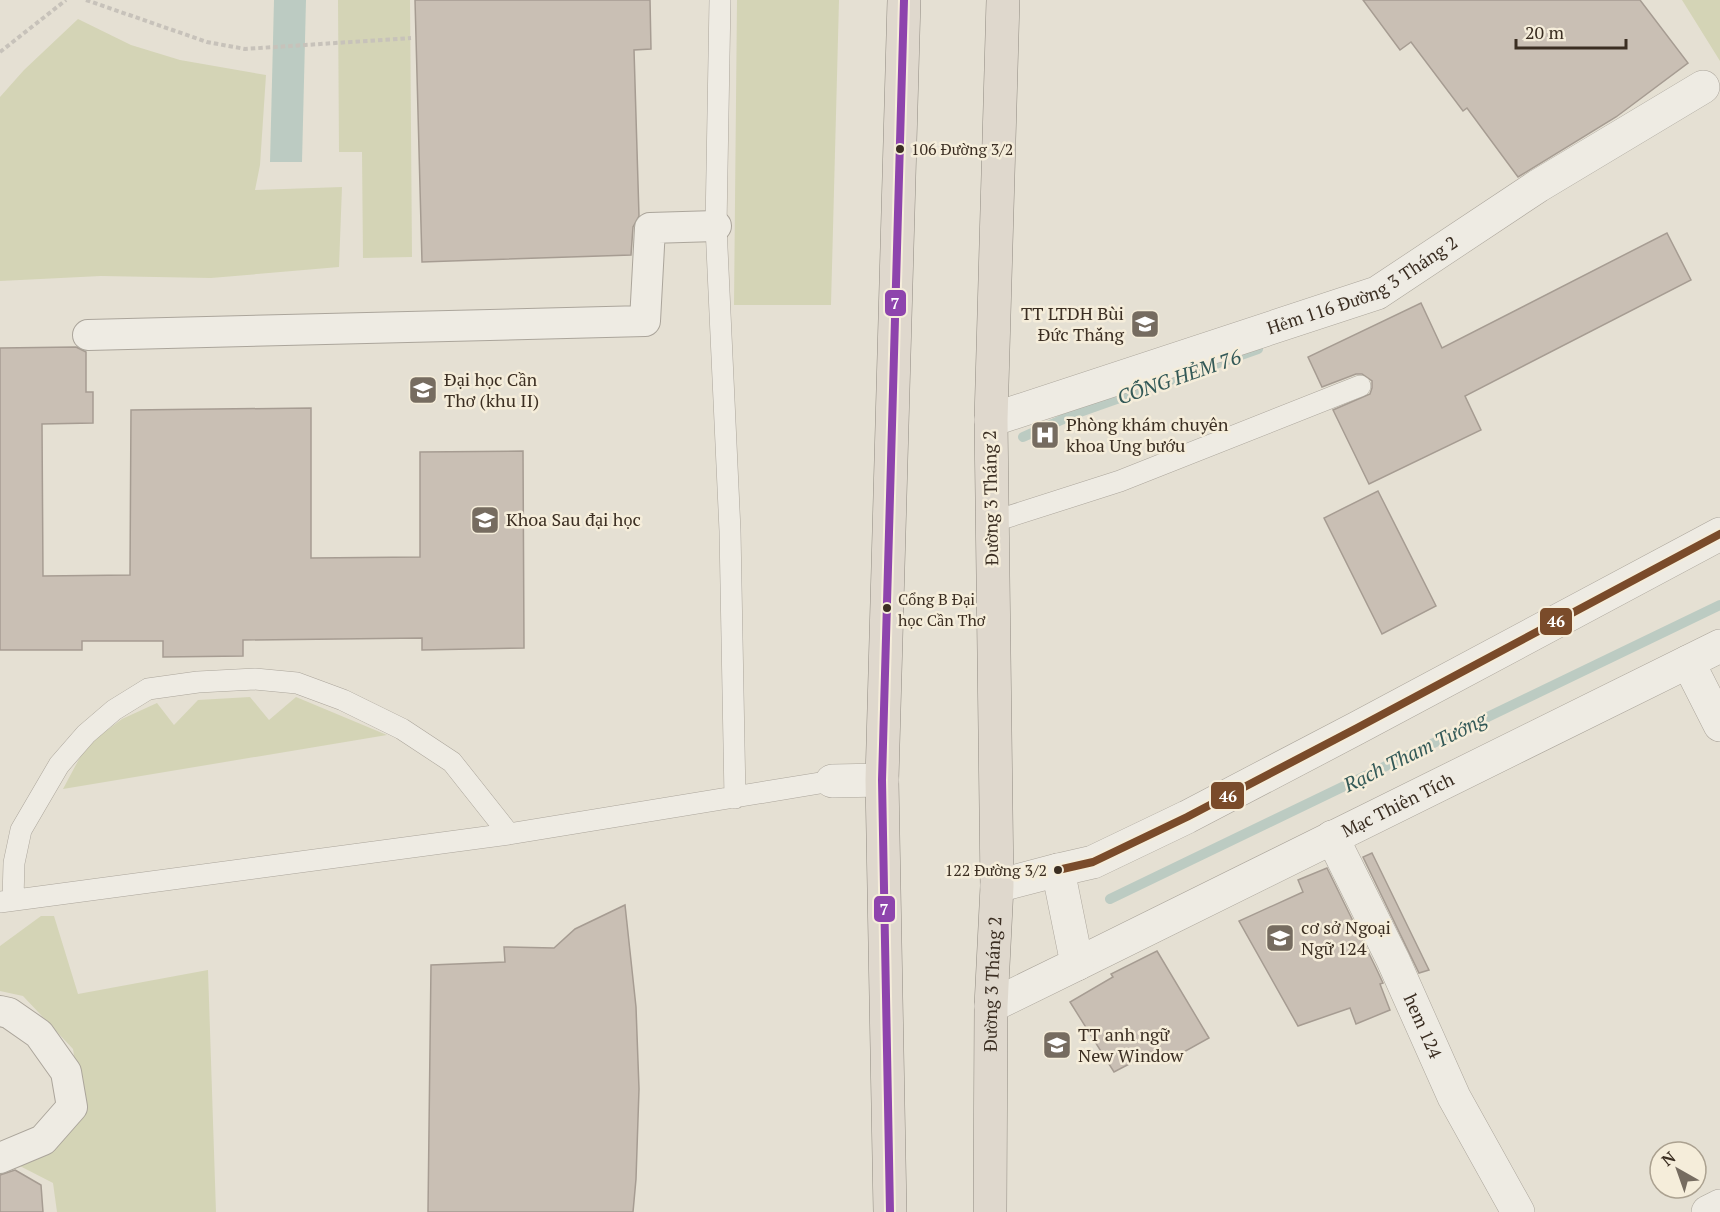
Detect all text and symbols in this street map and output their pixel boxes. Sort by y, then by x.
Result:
scale bar [1516,12,1626,50]
text: 20 m [1525,20,1565,44]
place label: 106 Đường 3/2 [911,138,1013,160]
marker: 106 Đường 3/2 [894,143,906,155]
street label: Hẻm 116 Đường 3 Tháng 2 [1263,230,1462,339]
line badge: 7 [884,289,907,317]
text: 7 [890,292,900,314]
place label: TT LTDH Bùi Đức Thắng [1021,301,1125,346]
school or university icon: TT LTDH Bùi Đức Thắng [1129,308,1161,340]
water label: CỐNG HẺM 76 [1113,343,1245,410]
place label: Đại học Cần Thơ (khu II) [444,367,539,412]
school or university icon: Đại học Cần Thơ (khu II) [407,374,439,406]
place label: Phòng khám chuyên khoa Ung bướu [1066,412,1229,457]
hospital icon: Phòng khám chuyên khoa Ung bướu [1029,419,1061,451]
street label: Đường 3 Tháng 2 [977,430,1003,566]
school or university icon: Khoa Sau đại học [469,504,501,536]
place label: Khoa Sau đại học [506,507,641,531]
place label: Cổng B Đại học Cần Thơ [898,588,986,631]
marker: Cổng B Đại học Cần Thơ [881,602,893,614]
line badge: 46 [1539,607,1573,636]
text: 46 [1547,610,1565,632]
water label: Rạch Tham Tướng [1338,705,1492,798]
street label: Mạc Thiên Tích [1337,766,1458,842]
line badge: 46 [1210,781,1245,810]
text: 46 [1219,785,1237,807]
place label: 122 Đường 3/2 [945,859,1047,881]
marker: 122 Đường 3/2 [1052,864,1064,876]
line badge: 7 [873,895,896,923]
text: 7 [879,898,889,920]
place label: cơ sở Ngoại Ngữ 124 [1301,915,1391,960]
street label: Đường 3 Tháng 2 [978,916,1006,1052]
school or university icon: cơ sở Ngoại Ngữ 124 [1264,922,1296,954]
street label: hem 124 [1399,990,1449,1062]
place label: TT anh ngữ New Window [1078,1022,1184,1067]
school or university icon: TT anh ngữ New Window [1041,1029,1073,1061]
north arrow [1648,1140,1708,1200]
text: N [1657,1146,1680,1171]

